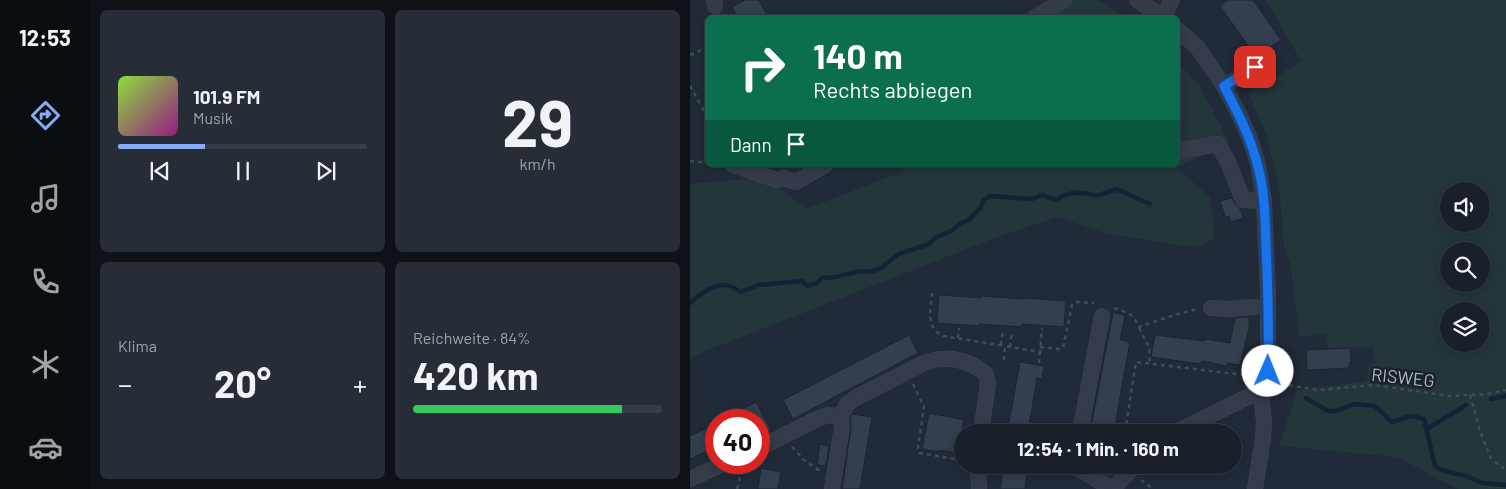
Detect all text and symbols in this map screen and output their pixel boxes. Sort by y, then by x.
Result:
text: 12:53 [19,24,71,50]
text: 140 m [813,34,903,76]
icon: right [730,35,795,100]
pin [1234,46,1276,88]
icon: arrive [1241,53,1269,81]
text: Rechts abbiegen [813,76,972,102]
text: 29 [502,82,573,160]
text: 101.9 FM [193,85,260,108]
icon: directions [28,98,63,133]
text: Musik [193,108,233,127]
icon: arrive [782,130,810,158]
text: Dann [730,133,772,156]
text: km/h [519,154,556,173]
icon: previous [146,157,174,185]
icon: pause [229,157,257,185]
icon: next [312,157,340,185]
icon: music [28,181,63,216]
map controls [1440,182,1490,352]
button: sound [1440,182,1490,232]
button: search [1440,242,1490,292]
icon: phone [28,264,63,299]
button: layers [1440,302,1490,352]
text: Reichweite · 84% [413,328,531,347]
text: Klima [118,336,157,355]
position arrow [1241,344,1293,396]
icon: climate [28,347,63,382]
text: 420 km [413,352,539,398]
text: 20° [214,360,271,406]
street label: RISWEG [1370,363,1436,391]
text: − [118,367,132,401]
text: + [353,367,367,401]
speed limit sign: 40 [705,409,770,474]
icon: car [28,430,63,465]
text: 12:54 · 1 Min. · 160 m [1017,437,1179,460]

